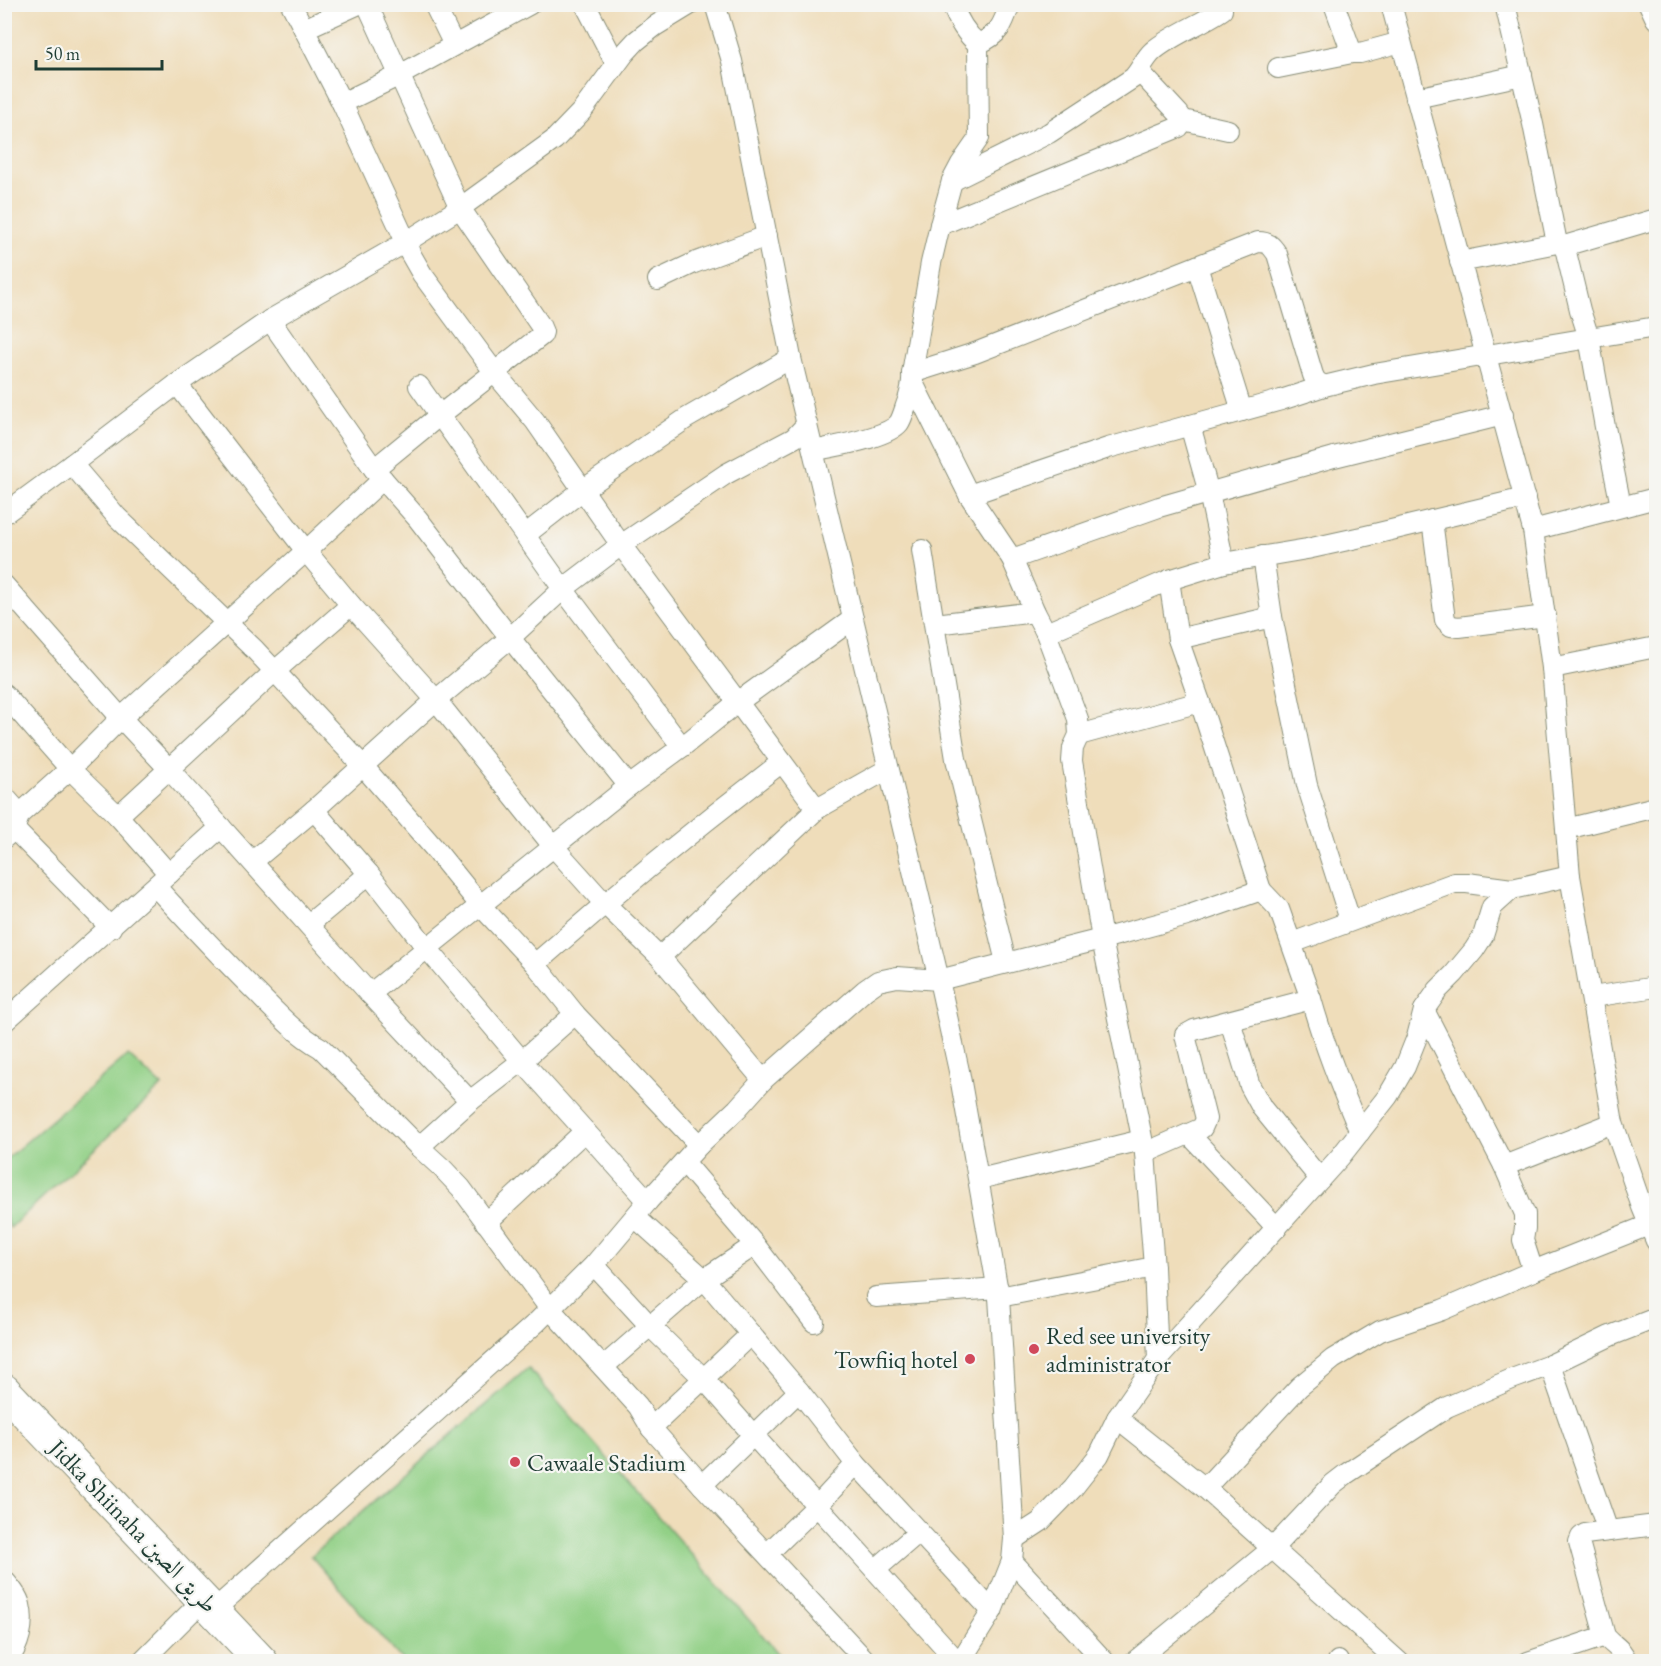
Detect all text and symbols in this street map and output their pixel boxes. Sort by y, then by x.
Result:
scale bar [36,33,162,71]
text: 50 m [45,42,80,65]
place label: Red see university administrator [1046,1320,1211,1379]
marker: Red see university administrator [1027,1342,1041,1356]
place label: Towfiiq hotel [834,1344,958,1375]
marker: Towfiiq hotel [963,1352,977,1366]
street label: Jidka Shiinaha طريق الصين [42,1431,225,1619]
place label: Cawaale Stadium [527,1447,686,1478]
marker: Cawaale Stadium [508,1455,522,1469]

